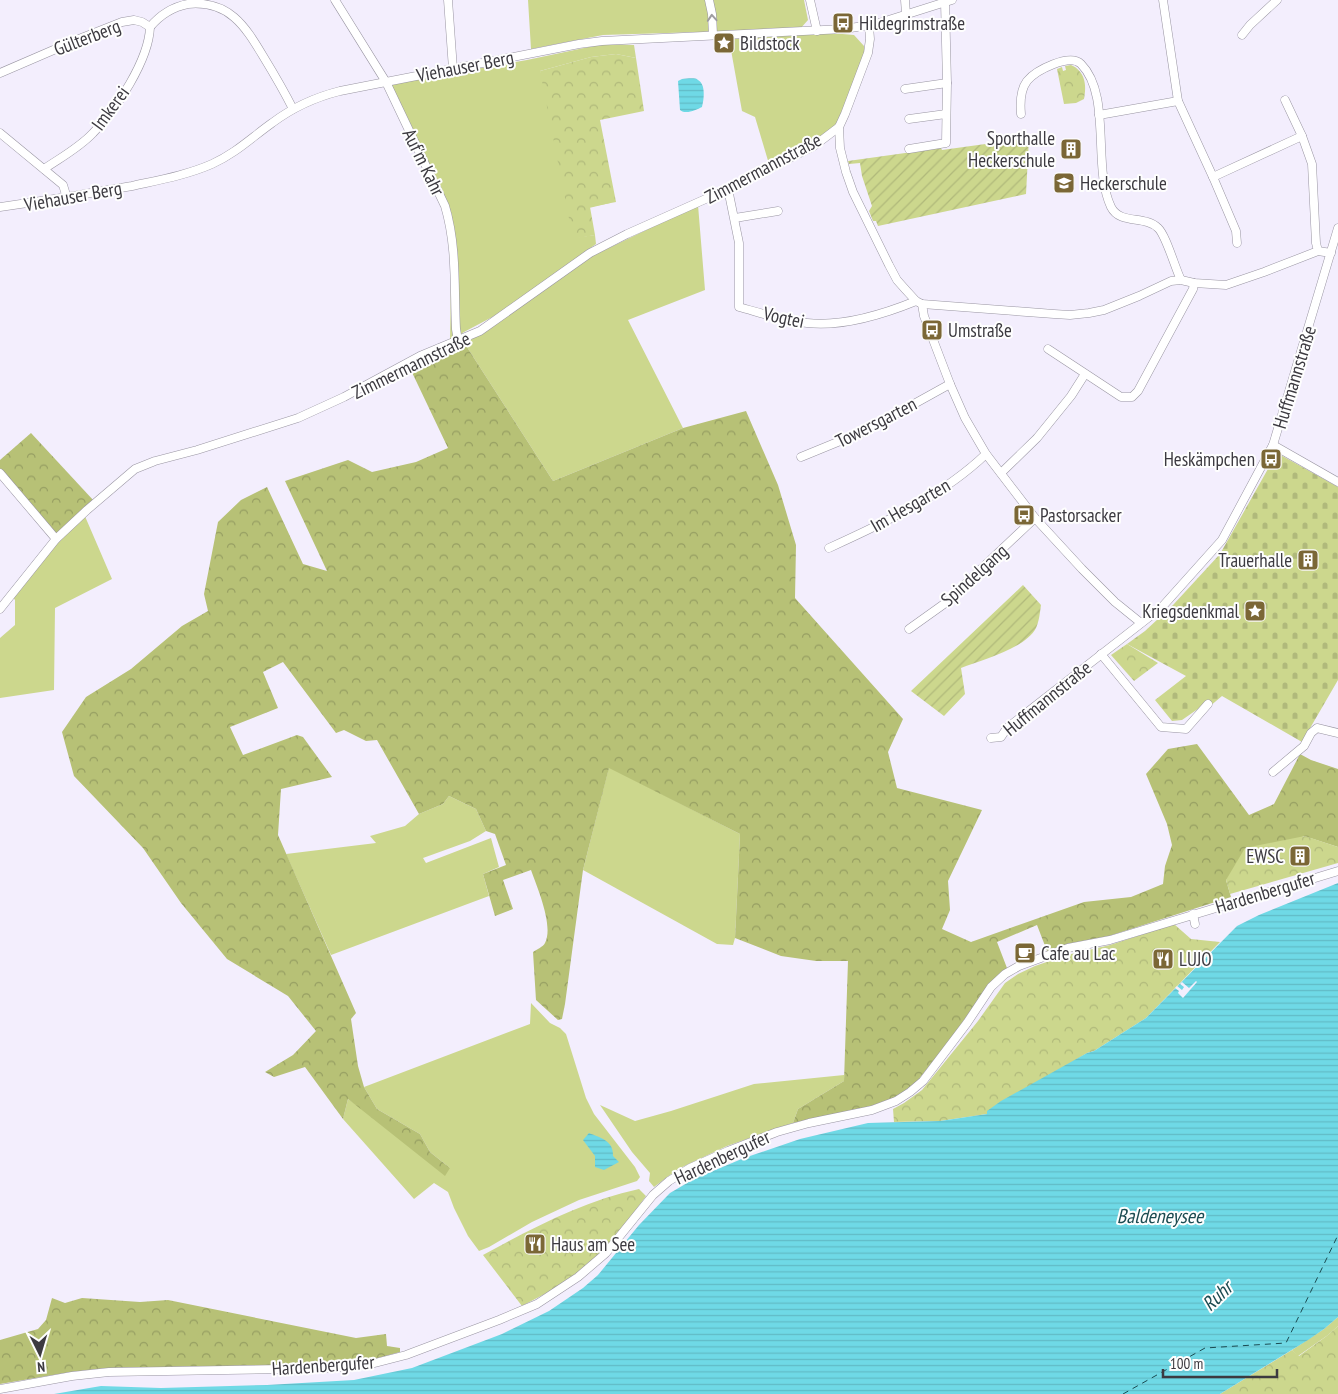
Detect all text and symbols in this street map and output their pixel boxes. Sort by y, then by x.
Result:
bus stop icon: Hildegrimstraße [831,11,855,35]
place label: Hildegrimstraße [859,11,965,35]
street label: Gülterberg [50,13,124,61]
one-way arrow [706,13,717,21]
place icon: Bildstock [712,31,736,55]
place label: Bildstock [740,31,800,55]
street label: Viehauser Berg [413,45,516,87]
street label: Imkerei [86,81,134,135]
street label: Auf'm Kahr [398,125,451,200]
place label: Sporthalle Heckerschule [968,126,1055,172]
street label: Zimmermannstraße [701,127,825,209]
building icon: Sporthalle Heckerschule [1059,137,1083,161]
school or university icon: Heckerschule [1052,171,1076,195]
place label: Heckerschule [1080,171,1167,195]
street label: Viehauser Berg [21,176,124,217]
street label: Vogtei [760,301,807,333]
bus stop icon: Umstraße [920,318,944,342]
place label: Umstraße [948,318,1012,342]
street label: Huffmannstraße [1267,322,1321,431]
street label: Zimmermannstraße [348,326,474,404]
street label: Towersgarten [831,391,921,453]
place label: Heskämpchen [1164,447,1255,471]
bus stop icon: Heskämpchen [1259,447,1283,471]
street label: Im Hesgarten [866,473,954,537]
bus stop icon: Pastorsacker [1012,503,1036,527]
place label: Pastorsacker [1040,503,1122,527]
street label: Spindelgang [936,539,1012,611]
place label: Trauerhalle [1218,548,1292,572]
building icon: Trauerhalle [1296,548,1320,572]
place label: Kriegsdenkmal [1142,599,1240,623]
place icon: Kriegsdenkmal [1243,599,1267,623]
street label: Huffmannstraße [998,655,1096,741]
place label: EWSC [1246,844,1284,868]
building icon: EWSC [1288,844,1312,868]
street label: Hardenbergufer [1212,865,1318,919]
cafe icon: Cafe au Lac [1013,941,1037,965]
place label: Cafe au Lac [1041,941,1116,965]
restaurant icon: LUJO [1151,947,1175,971]
place label: LUJO [1179,947,1212,971]
street label: Hardenbergufer [670,1124,774,1190]
water label: Baldeneysee [1117,1203,1205,1229]
restaurant icon: Haus am See [523,1232,547,1256]
place label: Haus am See [551,1232,635,1256]
water label: Ruhr [1196,1274,1240,1317]
north arrow [15,1329,65,1379]
scale bar [1163,1346,1277,1378]
street label: Hardenbergufer [271,1349,376,1381]
text: 100 m [1170,1354,1203,1373]
text: N [37,1358,46,1376]

